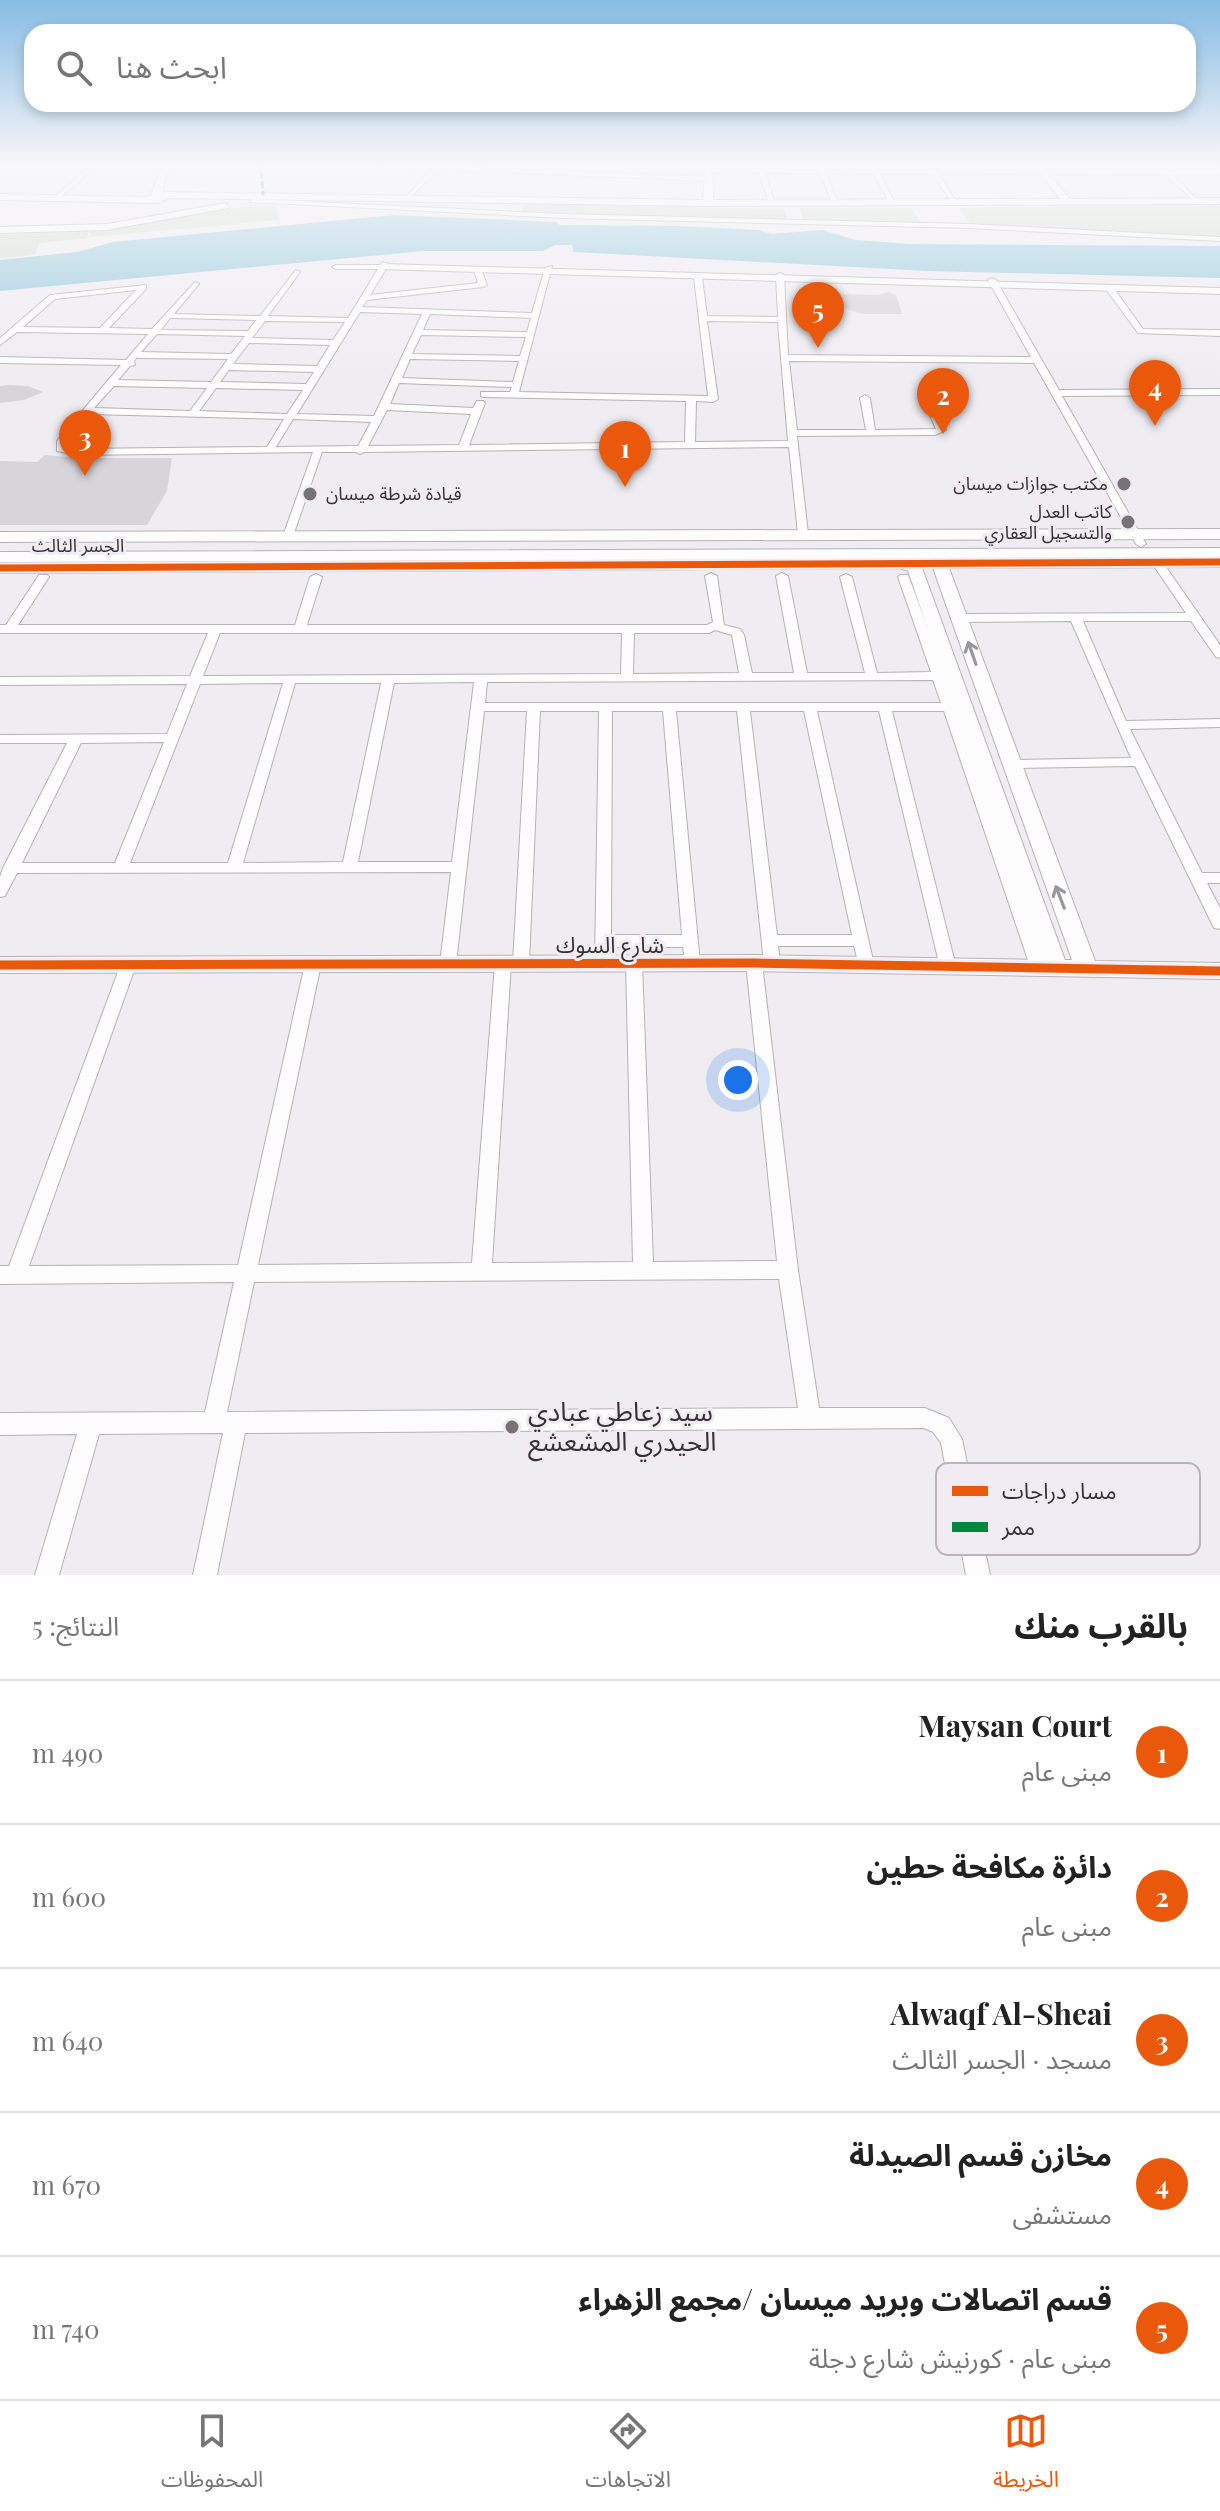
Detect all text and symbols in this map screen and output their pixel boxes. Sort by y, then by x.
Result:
search box [24,24,1196,112]
icon: search [52,46,96,90]
text: ابحث هنا [116,46,227,86]
pin: 5 [792,282,844,348]
pin: 4 [1129,360,1181,426]
pin: 2 [917,368,969,434]
pin: 3 [59,410,111,476]
pin: 1 [599,421,651,487]
place label: مكتب جوازات ميسان [953,471,1108,495]
marker: مكتب جوازات ميسان [1115,475,1133,493]
place label: قيادة شرطة ميسان [326,481,462,505]
marker: قيادة شرطة ميسان [301,485,319,503]
place label: كاتب العدل والتسجيل العقاري [984,499,1113,546]
marker: كاتب العدل والتسجيل العقاري [1119,513,1137,531]
street label: الجسر الثالث [32,533,124,557]
one-way arrow [963,640,978,665]
one-way arrow [1052,885,1066,910]
street label: شارع السوك [556,929,664,962]
your location [718,1060,758,1100]
place label: سيد زعاطي عبادي الحيدري المشعشع [528,1393,716,1462]
marker: سيد زعاطي عبادي الحيدري المشعشع [503,1418,521,1436]
legend [936,1463,1200,1555]
text: مسار دراجات [1002,1475,1117,1505]
text: ممر [1001,1511,1035,1541]
text: بالقرب منك [1014,1601,1188,1647]
text: النتائج: 5 [32,1608,119,1643]
text: Maysan Court [918,1705,1112,1745]
text: 490 m [32,1735,103,1770]
text: 1 [1157,1735,1167,1770]
text: مبنى عام [1022,1753,1112,1788]
text: دائرة مكافحة حطين [867,1846,1112,1886]
text: 600 m [32,1879,106,1914]
text: 2 [1155,1879,1169,1914]
text: مبنى عام [1022,1908,1112,1943]
text: Alwaqf Al-Sheai [890,1993,1112,2033]
text: 640 m [32,2023,103,2058]
text: 3 [1156,2023,1168,2058]
text: مسجد · الجسر الثالث [892,2041,1112,2076]
text: مخازن قسم الصيدلة [849,2134,1112,2174]
text: 670 m [32,2167,101,2202]
text: 4 [1155,2167,1169,2202]
text: مستشفى [1012,2196,1112,2231]
text: قسم اتصالات وبريد ميسان /مجمع الزهراء [579,2278,1112,2318]
text: 740 m [32,2311,100,2346]
text: 5 [1156,2311,1168,2346]
text: مبنى عام · كورنيش شارع دجلة [809,2340,1112,2375]
tab: المحفوظات [161,2409,263,2503]
tab: الاتجاهات [585,2409,671,2503]
tab: الخريطة [993,2409,1059,2503]

